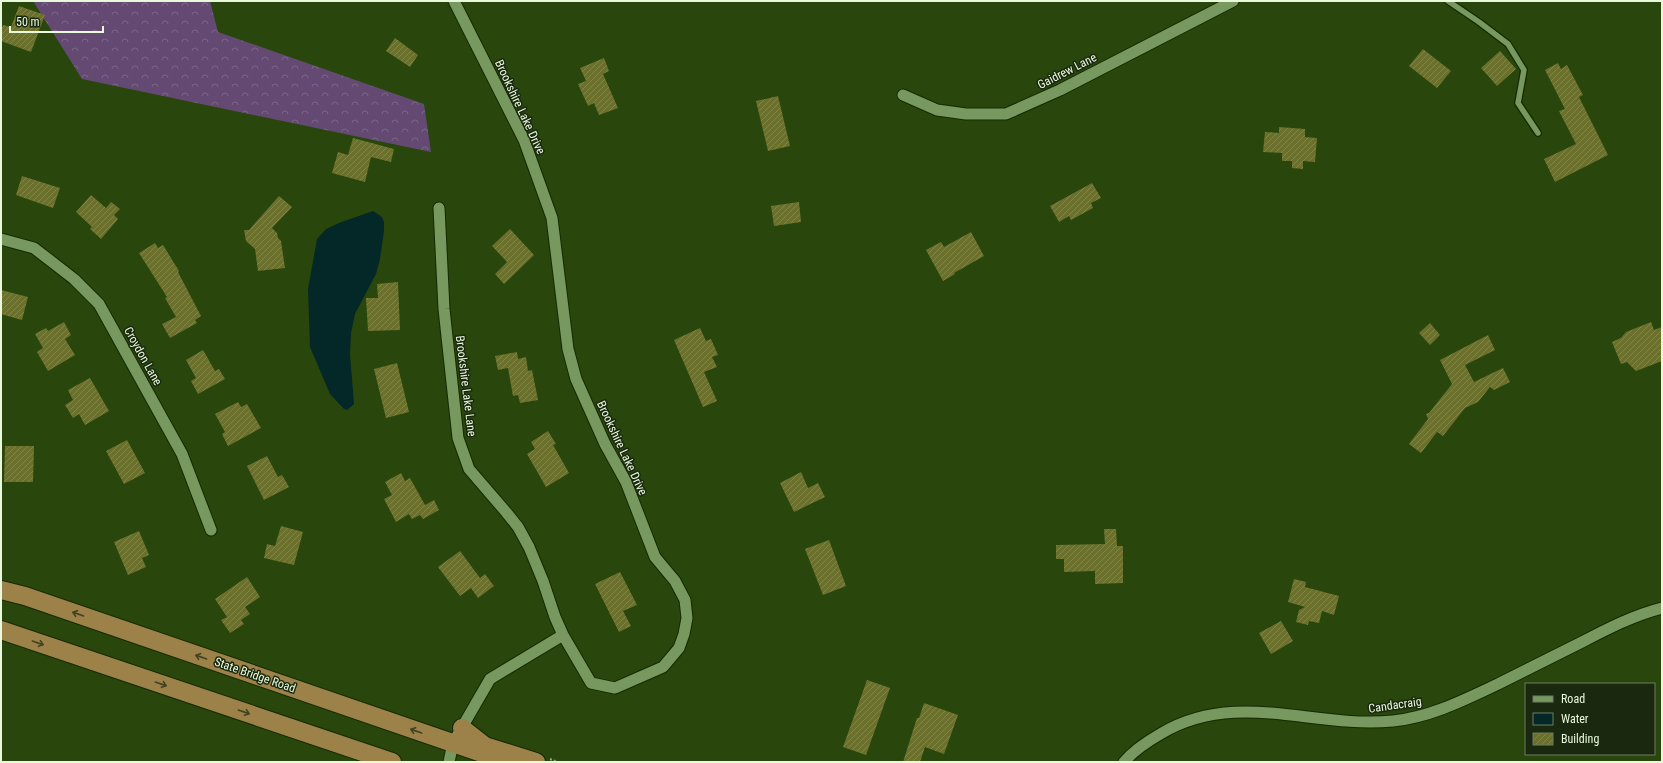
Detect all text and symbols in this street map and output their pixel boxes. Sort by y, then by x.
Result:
scale bar [10,8,103,34]
text: 50 m [16,15,40,29]
street label: Gaidrew Lane [1035,50,1099,92]
street label: Brookshire Lake Drive [492,58,548,157]
street label: Croydon Lane [121,324,165,388]
street label: Brookshire Lake Lane [453,335,479,438]
street label: Brookshire Lake Drive [594,399,650,498]
one-way arrow [72,610,84,618]
one-way arrow [32,639,44,647]
one-way arrow [195,652,207,660]
street label: State Bridge Road [213,655,297,695]
one-way arrow [155,681,167,689]
legend [1525,683,1655,755]
text: Road [1561,692,1585,706]
street label: Candacraig [1368,694,1423,716]
one-way arrow [237,709,250,716]
text: Water [1561,712,1589,726]
one-way arrow [410,727,423,734]
text: Building [1561,732,1599,746]

